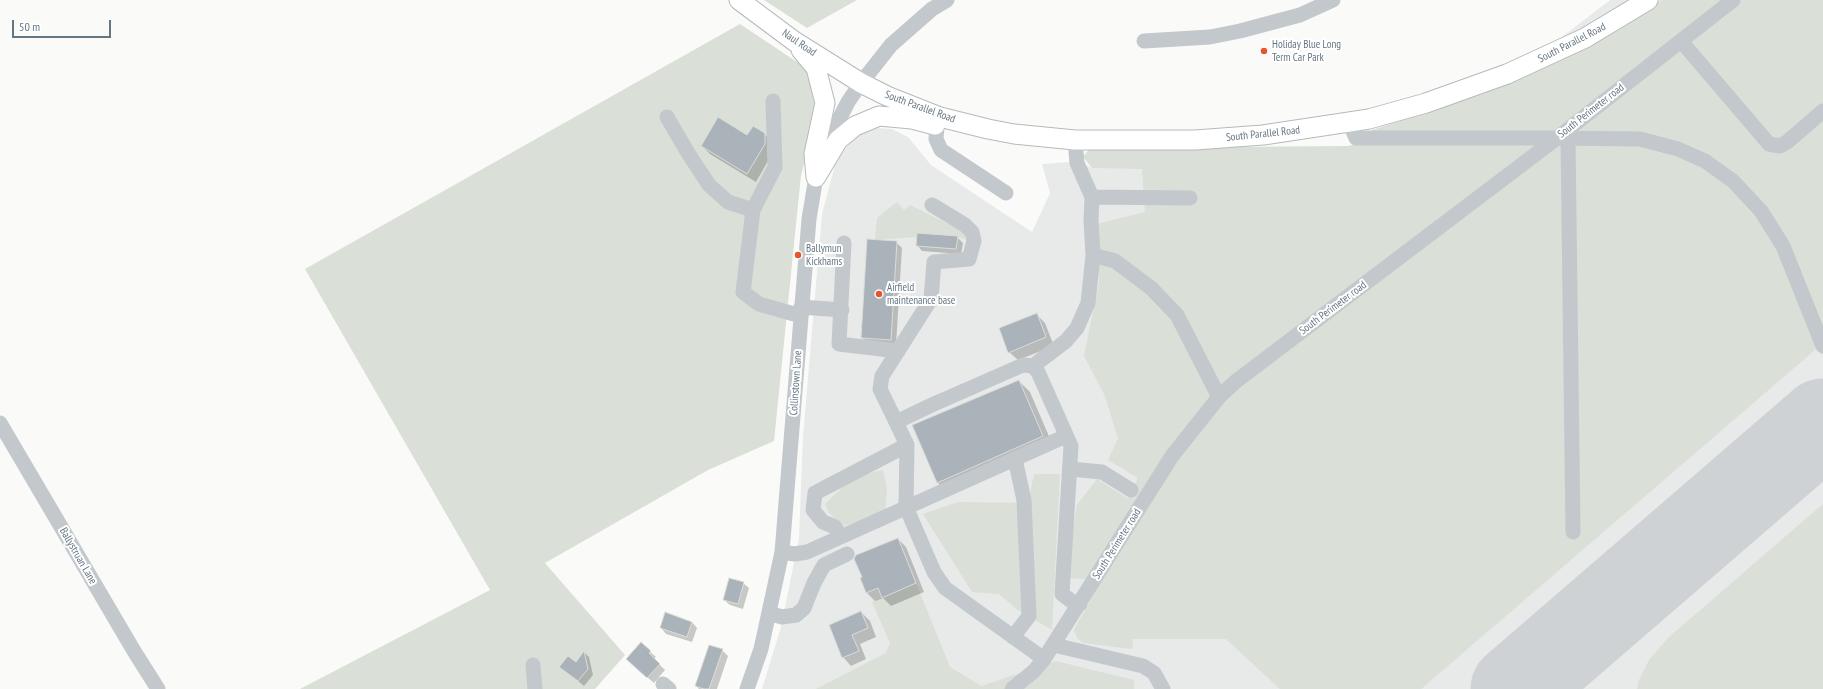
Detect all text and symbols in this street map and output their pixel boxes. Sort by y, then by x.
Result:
scale bar [14,12,113,38]
text: 50 m [19,19,40,34]
street label: South Parallel Road [1536,20,1608,66]
street label: Naul Road [779,27,819,59]
place label: Holiday Blue Long Term Car Park [1272,38,1341,64]
marker: Holiday Blue Long Term Car Park [1259,46,1269,56]
street label: South Perimeter road [1555,81,1627,141]
street label: South Parallel Road [883,88,957,126]
street label: South Parallel Road [1225,124,1301,144]
place label: Ballymun Kickhams [806,242,842,268]
marker: Ballymun Kickhams [793,250,803,260]
street label: South Perimeter road [1297,279,1369,337]
place label: Airfield maintenance base [887,281,955,307]
marker: Airfield maintenance base [874,289,884,299]
street label: Collinstown Lane [787,350,805,416]
street label: South Perimeter road [1090,506,1144,582]
street label: Ballystruan Lane [57,525,99,587]

